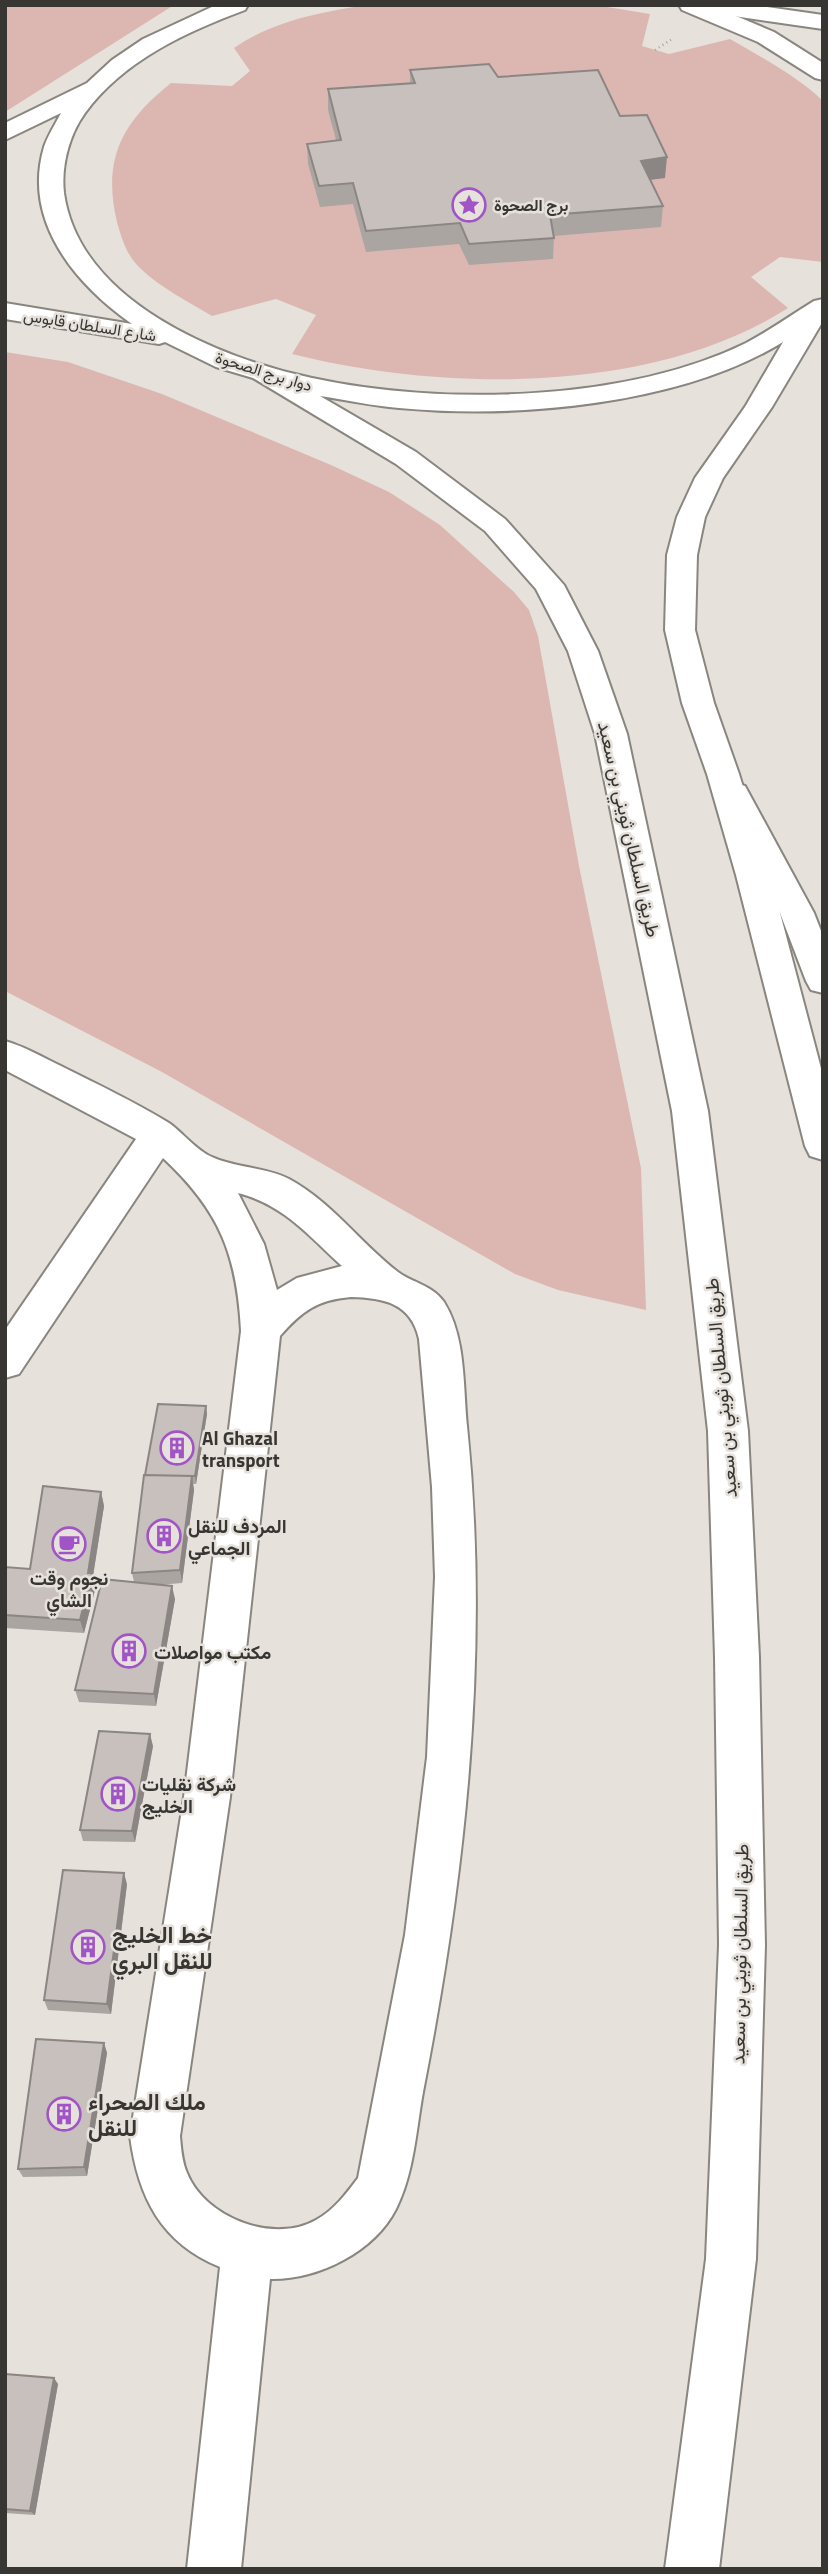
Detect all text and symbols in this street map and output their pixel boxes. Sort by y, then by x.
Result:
place icon: برج الصحوة [450,186,488,224]
place label: برج الصحوة [494,193,569,217]
street label: شارع السلطان قابوس [22,303,158,347]
street label: دوار برج الصحوة [213,345,315,397]
street label: طريق السلطان ثويني بن سعيد [589,718,669,940]
street label: طريق السلطان ثويني بن سعيد [696,1277,746,1499]
place label: Al Ghazal transport [202,1423,280,1474]
building icon: Al Ghazal transport [158,1429,196,1467]
place label: المردف للنقل الجماعي [188,1511,287,1565]
building icon: المردف للنقل الجماعي [145,1517,183,1555]
cafe icon: نجوم وقت الشاي [50,1525,88,1563]
place label: نجوم وقت الشاي [30,1563,108,1617]
building icon: مكتب مواصلات [110,1632,148,1670]
place label: مكتب مواصلات [154,1637,271,1666]
place label: شركة نقليات الخليج [142,1769,236,1820]
building icon: شركة نقليات الخليج [99,1775,137,1813]
street label: طريق السلطان ثويني بن سعيد [723,1843,757,2065]
place label: خط الخليج للنقل البري [112,1917,213,1980]
building icon: خط الخليج للنقل البري [69,1928,107,1966]
place label: ملك الصحراء للنقل [88,2084,206,2145]
building icon: ملك الصحراء للنقل [45,2095,83,2133]

